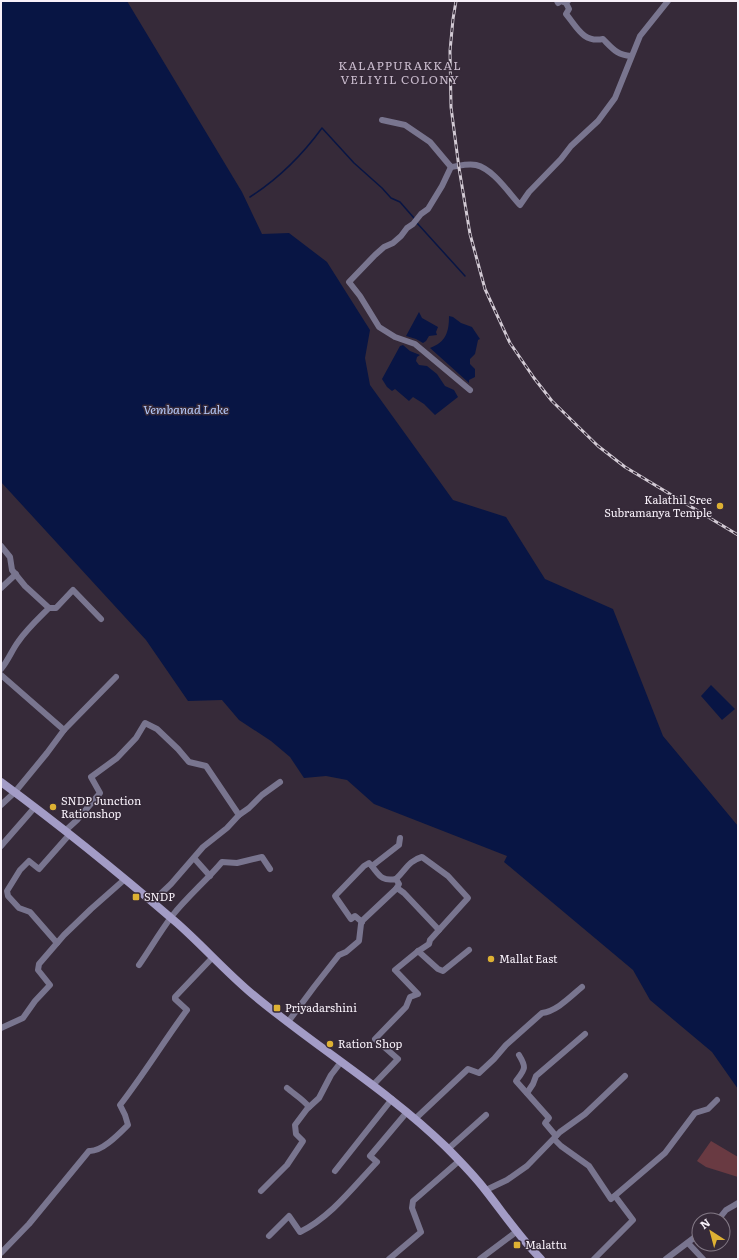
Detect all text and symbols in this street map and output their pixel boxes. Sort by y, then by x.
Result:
district label: KALAPPURAKKAL VELIYIL COLONY [338,56,462,88]
water label: Vembanad Lake [143,400,229,418]
place label: Kalathil Sree Subramanya Temple [604,491,712,520]
marker: Kalathil Sree Subramanya Temple [715,501,725,511]
place label: SNDP Junction Rationshop [61,792,141,821]
marker: SNDP Junction Rationshop [48,802,58,812]
place label: SNDP [144,888,175,904]
marker: SNDP [131,892,141,902]
place label: Mallat East [499,950,558,966]
marker: Mallat East [486,954,496,964]
place label: Priyadarshini [285,999,357,1015]
marker: Priyadarshini [272,1003,282,1013]
place label: Ration Shop [338,1035,402,1051]
marker: Ration Shop [325,1039,335,1049]
north arrow [691,1212,731,1252]
text: N [696,1214,713,1232]
place label: Malattu [525,1236,567,1252]
marker: Malattu [512,1240,522,1250]

